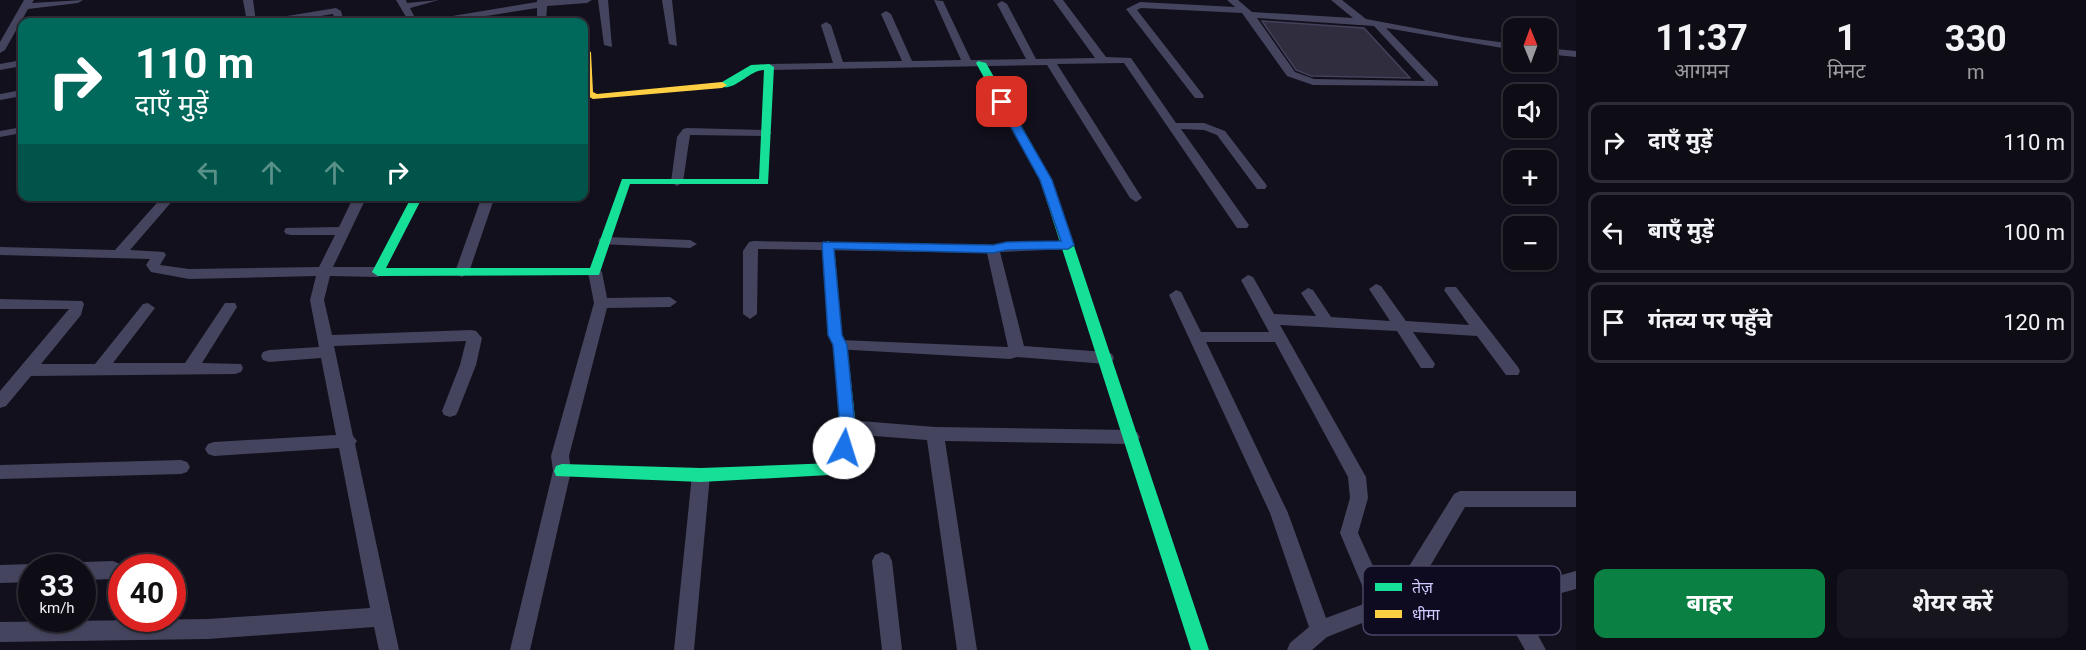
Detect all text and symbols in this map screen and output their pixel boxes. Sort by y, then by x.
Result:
text: 11:37 [1655,17,1748,59]
text: 1 [1836,17,1857,59]
north arrow [1503,18,1557,72]
map controls [1503,18,1557,270]
text: 330 [1945,18,2007,60]
text: 110 m [135,39,254,88]
icon: right [36,42,114,120]
text: आगमन [1674,59,1729,83]
text: मिनट [1827,59,1866,83]
text: m [1967,60,1985,84]
pin [976,76,1027,127]
button: sound [1503,84,1557,138]
icon: arrive [985,85,1018,118]
text: दाएँ मुड़ें [135,89,209,121]
icon: right [1597,126,1630,159]
text: दाएँ मुड़ें [1648,128,1713,153]
text: 110 m [2003,130,2065,155]
button: + [1503,150,1557,204]
icon: left [192,156,225,189]
icon: ahead [255,156,288,189]
icon: ahead [318,156,351,189]
icon: right [381,156,414,189]
button: − [1503,216,1557,270]
icon: left [1597,216,1630,249]
text: बाएँ मुड़ें [1648,218,1714,243]
text: 100 m [2003,220,2065,245]
icon: arrive [1597,306,1630,339]
text: गंतव्य पर पहुँचे [1648,308,1772,333]
text: 120 m [2003,310,2065,335]
position arrow [812,416,876,480]
speed limit sign: 40 [108,554,186,632]
legend [1363,566,1561,635]
text: 33 [40,568,74,603]
button: बाहर [1594,569,1825,638]
button: शेयर करें [1837,569,2068,638]
text: तेज़ [1412,578,1434,597]
text: km/h [39,599,75,617]
text: धीमा [1412,605,1441,624]

